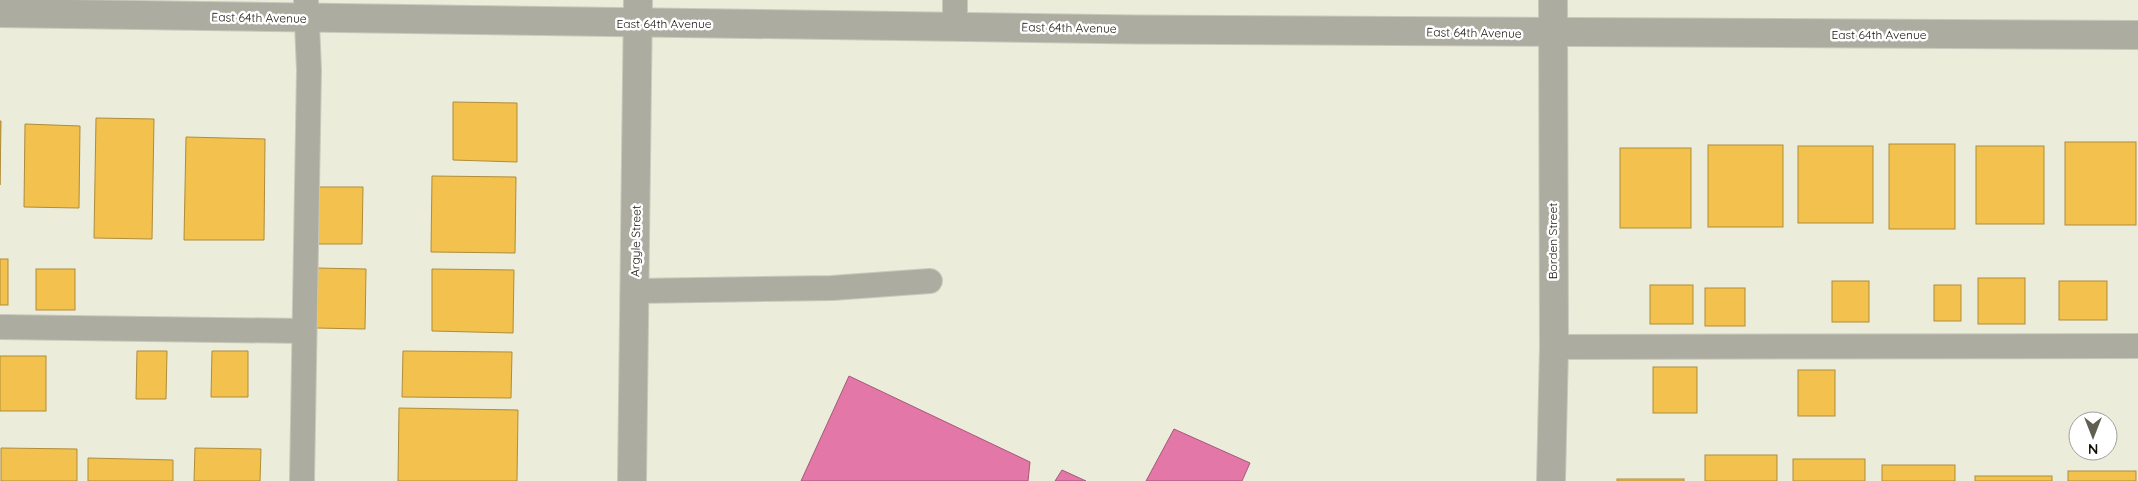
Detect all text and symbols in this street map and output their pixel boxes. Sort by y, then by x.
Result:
street label: East 64th Avenue [211,9,307,26]
street label: East 64th Avenue [616,16,712,31]
street label: East 64th Avenue [1021,19,1117,36]
street label: East 64th Avenue [1426,24,1522,41]
street label: East 64th Avenue [1831,27,1927,42]
street label: Borden Street [1545,203,1560,279]
street label: Argyle Street [627,205,644,277]
north arrow [2068,411,2118,461]
text: N [2088,440,2098,458]

